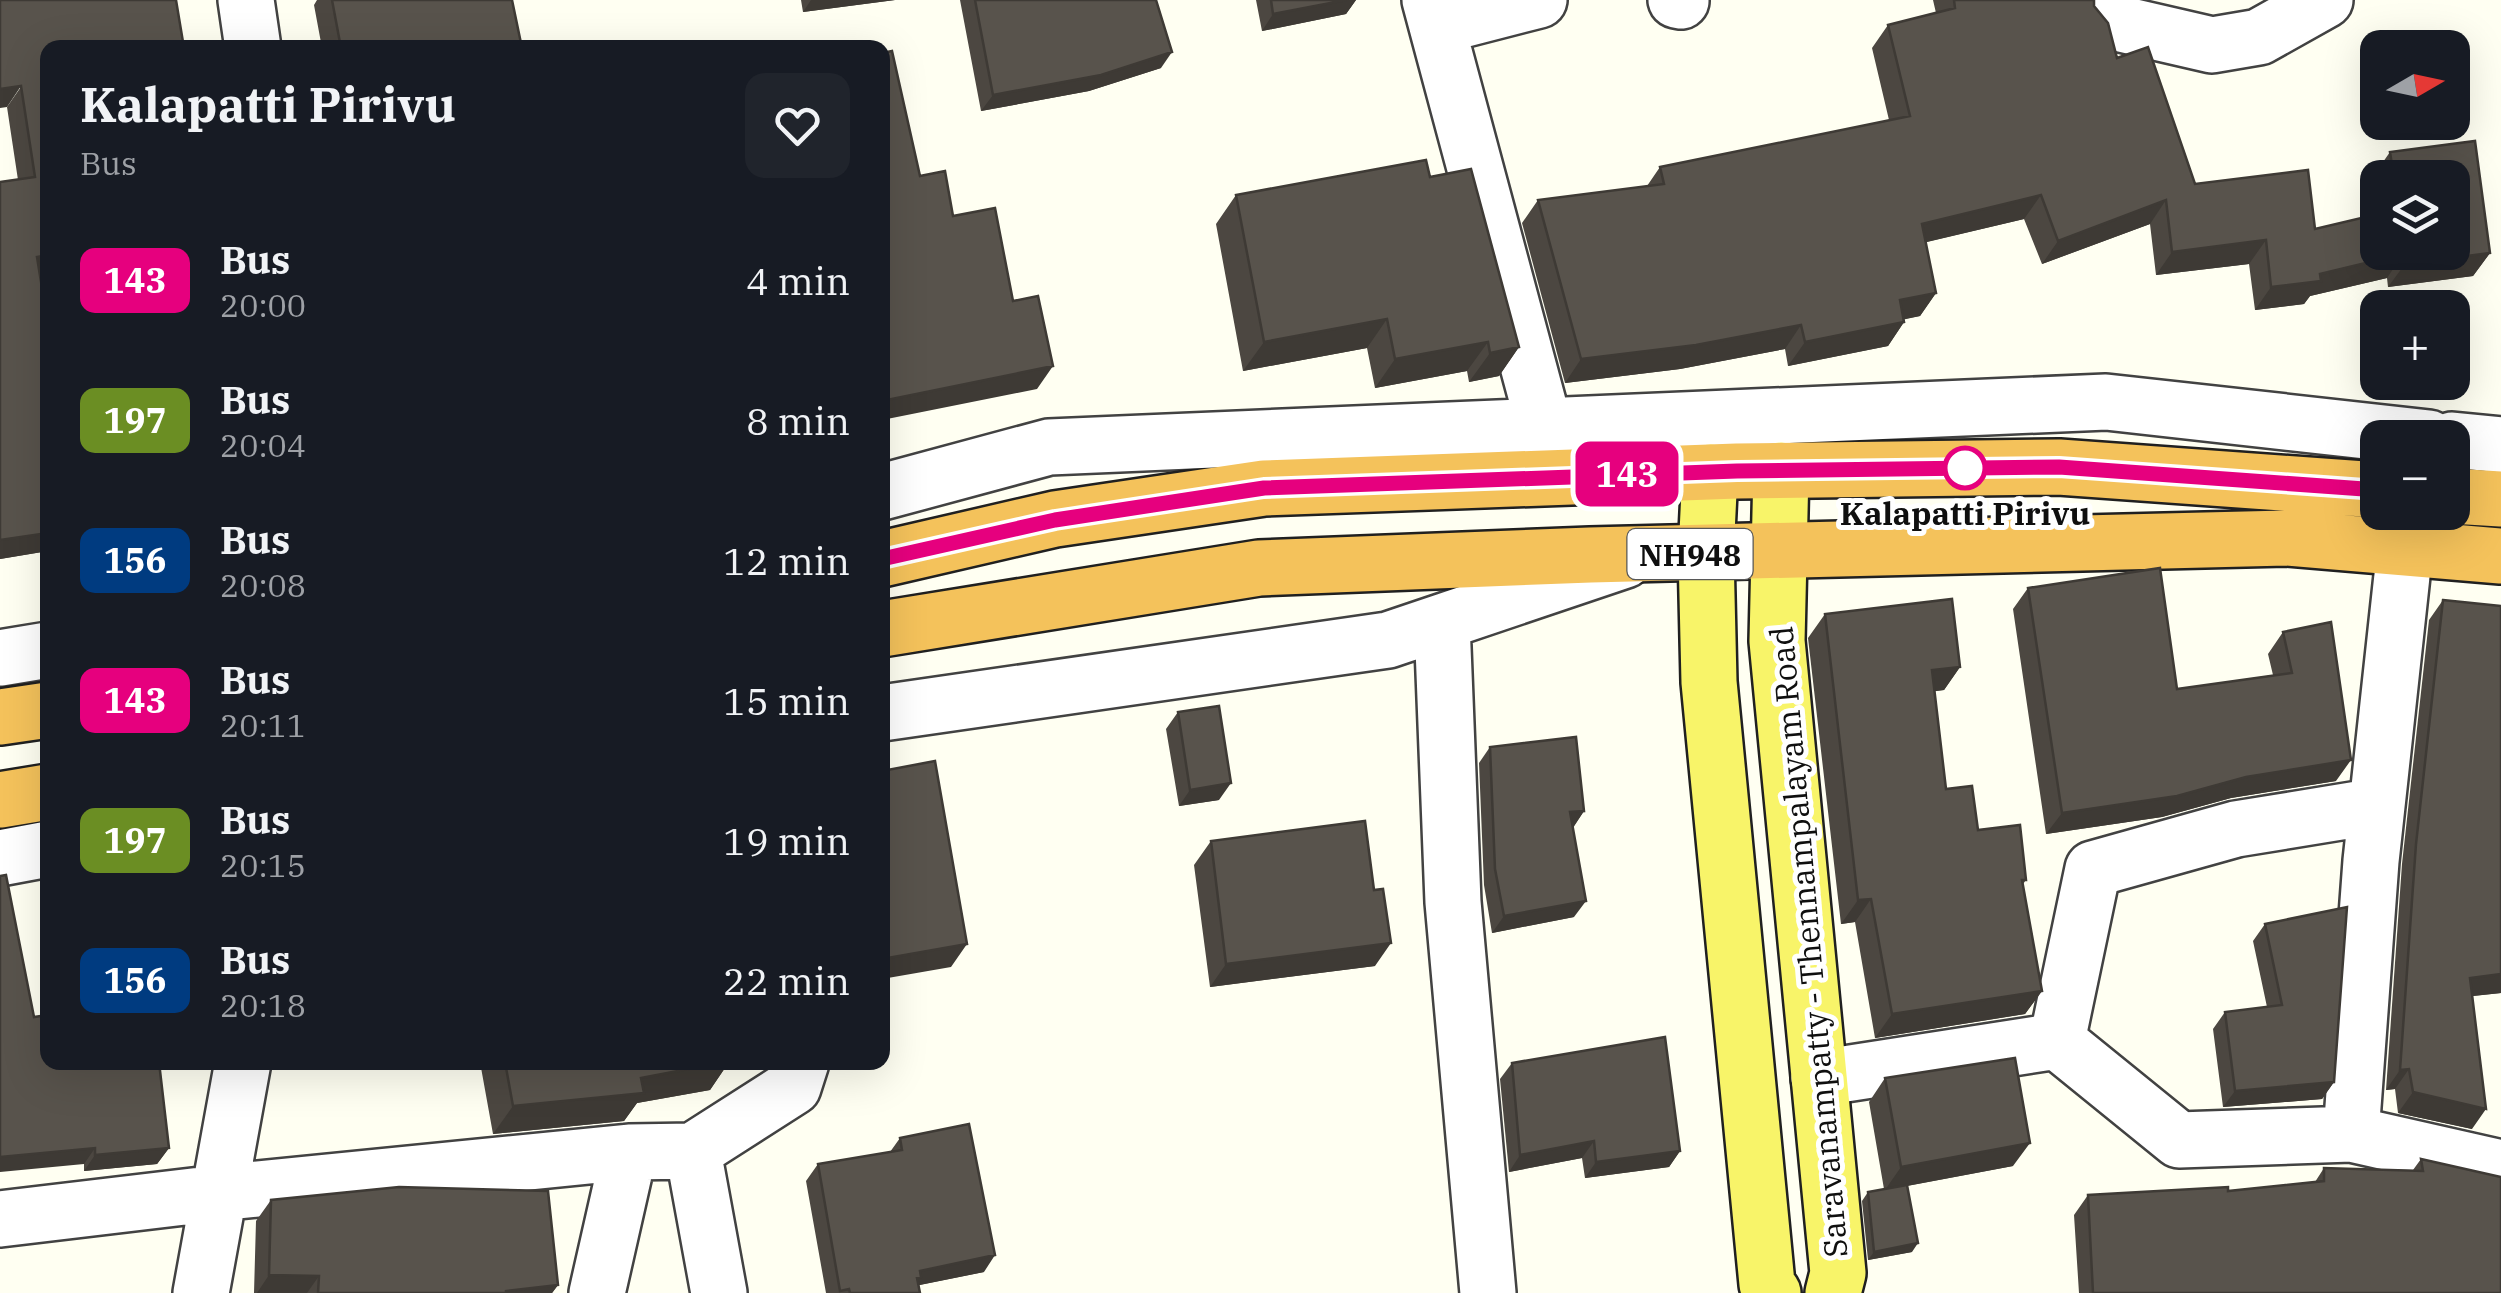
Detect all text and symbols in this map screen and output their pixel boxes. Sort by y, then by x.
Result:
north arrow [2360,30,2470,140]
map controls [2360,30,2470,530]
text: Kalapatti Pirivu [80,73,456,135]
button: heart [745,73,850,178]
text: Bus [80,142,137,184]
button: layers [2360,160,2470,270]
text: Bus [220,235,290,284]
text: 4 min [746,256,850,305]
text: 143 [103,257,167,303]
text: 20:00 [220,284,306,326]
button: + [2360,290,2470,400]
text: Bus [220,375,290,424]
text: 8 min [746,396,850,445]
text: 197 [103,397,167,443]
button: − [2360,420,2470,530]
text: 20:04 [220,424,306,466]
line badge: 143 [1570,442,1684,506]
marker: Kalapatti Pirivu [1944,447,1986,489]
text: 143 [1595,451,1659,497]
place label: Kalapatti Pirivu [1840,492,2090,534]
text: Bus [220,515,290,564]
road number: NH948 [1628,529,1752,579]
text: 12 min [723,536,850,585]
text: 156 [103,537,167,583]
text: 20:08 [220,564,306,606]
street label: Saravanampatty - Thennampalayam Road [1759,625,1857,1259]
text: Bus [220,655,290,704]
text: 15 min [723,676,850,725]
text: 143 [103,677,167,723]
text: 20:11 [220,704,306,746]
text: Bus [220,795,290,844]
text: 19 min [723,816,850,865]
text: 197 [103,817,167,863]
text: 20:15 [220,844,306,886]
text: Bus [220,935,290,984]
text: 22 min [723,956,850,1005]
text: 156 [103,957,167,1003]
text: 20:18 [220,984,306,1026]

